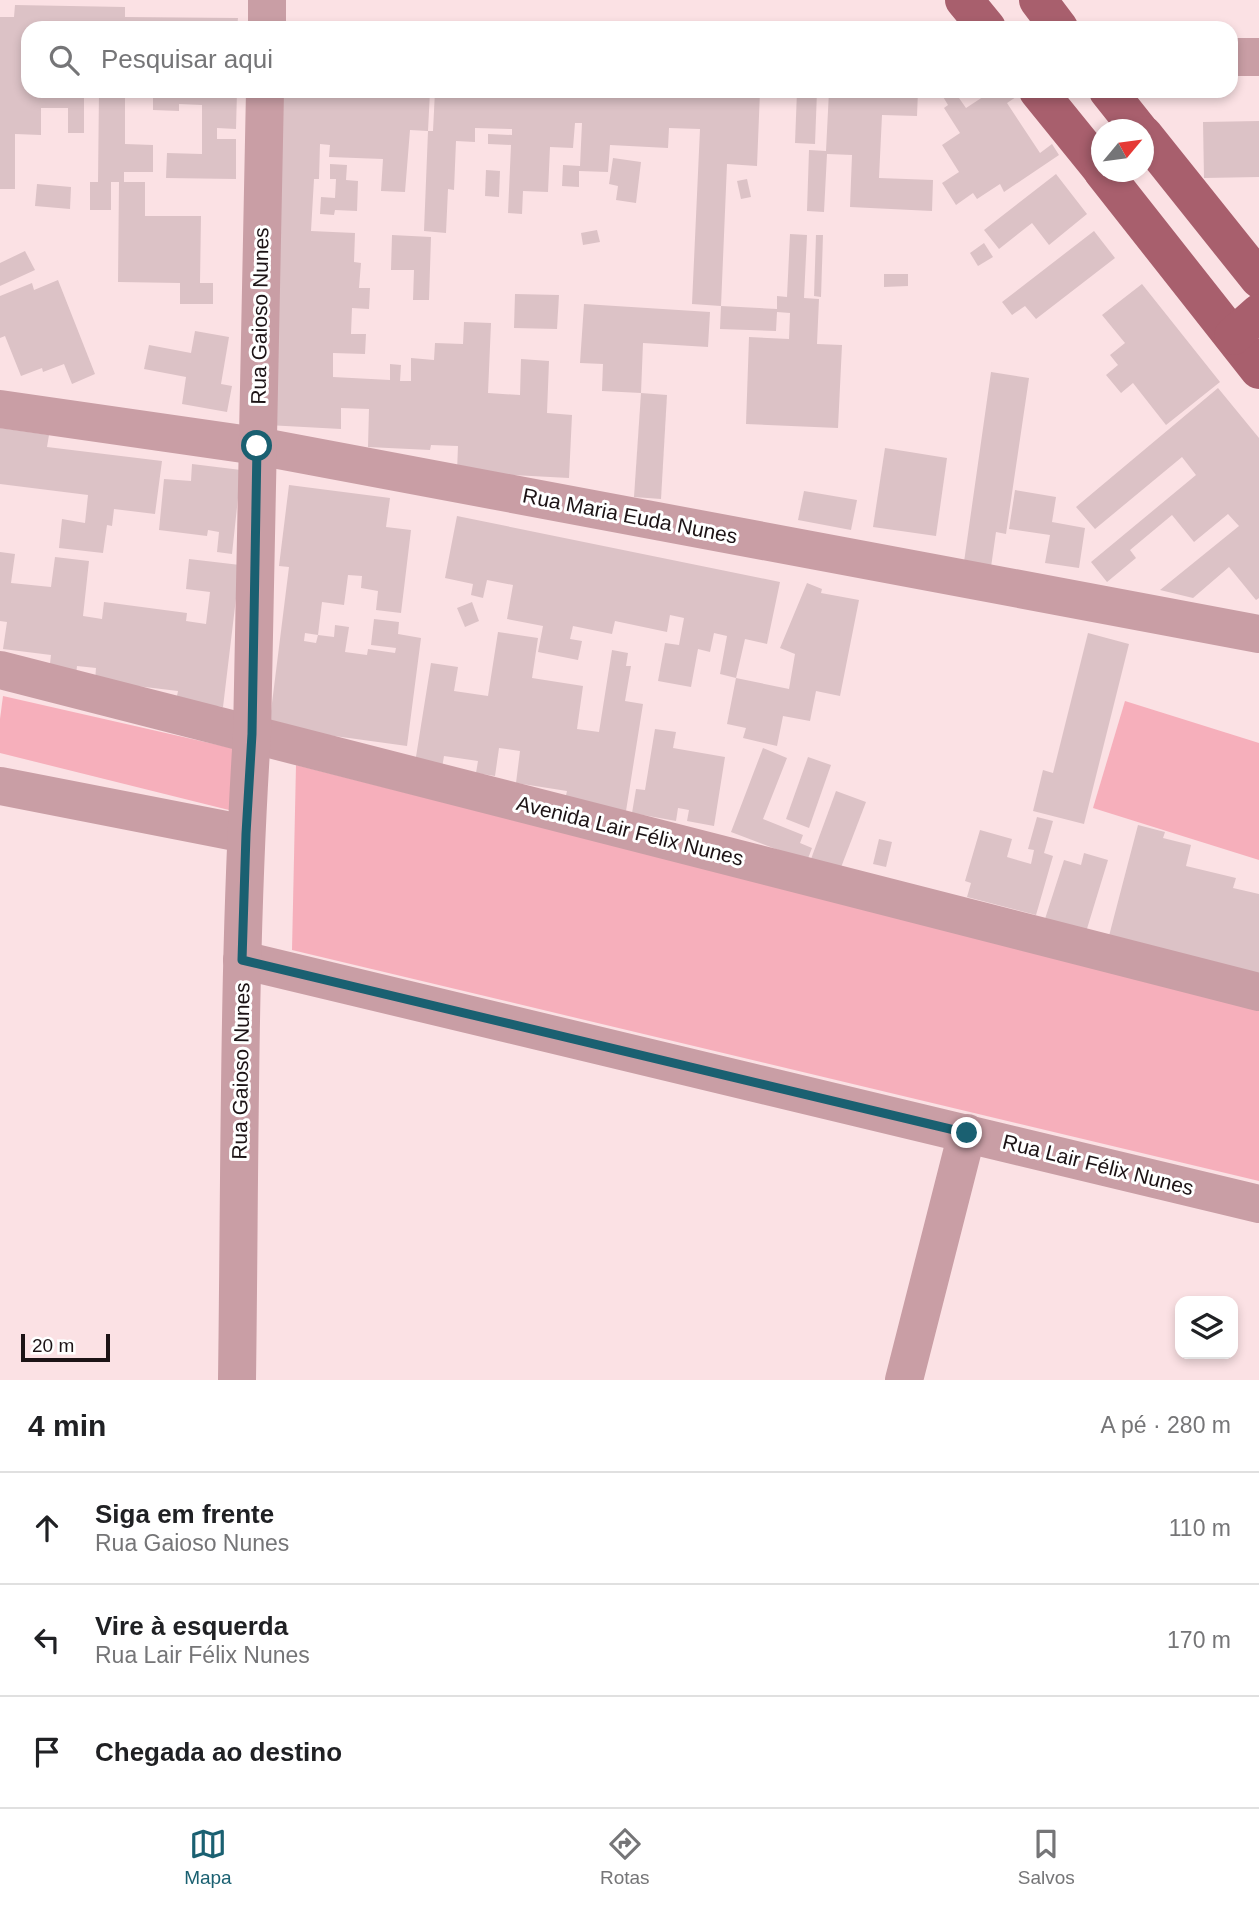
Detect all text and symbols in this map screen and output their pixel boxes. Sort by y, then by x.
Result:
search box [21,21,1238,98]
icon: search [45,41,83,79]
text: Pesquisar aqui [101,44,273,74]
north arrow [1091,119,1154,182]
street label: Rua Gaioso Nunes [246,227,273,405]
route start [241,430,272,461]
street label: Rua Maria Euda Nunes [521,483,739,548]
street label: Avenida Lair Félix Nunes [514,791,746,870]
street label: Rua Gaioso Nunes [227,982,254,1160]
route end [951,1117,982,1148]
street label: Rua Lair Félix Nunes [1000,1130,1196,1199]
map controls [1175,1296,1238,1359]
button: layers [1175,1296,1238,1359]
scale bar [21,1331,110,1363]
text: 20 m [32,1335,74,1356]
text: 4 min [28,1409,106,1442]
text: A pé · 280 m [1101,1412,1231,1438]
text: Siga em frente [95,1499,274,1529]
icon: ahead [28,1509,66,1547]
text: 110 m [1169,1515,1231,1541]
text: Rua Gaioso Nunes [95,1530,289,1556]
text: Vire à esquerda [95,1611,288,1641]
icon: left [28,1621,66,1659]
text: 170 m [1167,1627,1231,1653]
text: Rua Lair Félix Nunes [95,1642,310,1668]
icon: arrive [28,1733,66,1771]
text: Chegada ao destino [95,1737,342,1767]
tab: Mapa [184,1825,232,1889]
tab: Rotas [600,1825,650,1889]
tab: Salvos [1018,1825,1075,1889]

